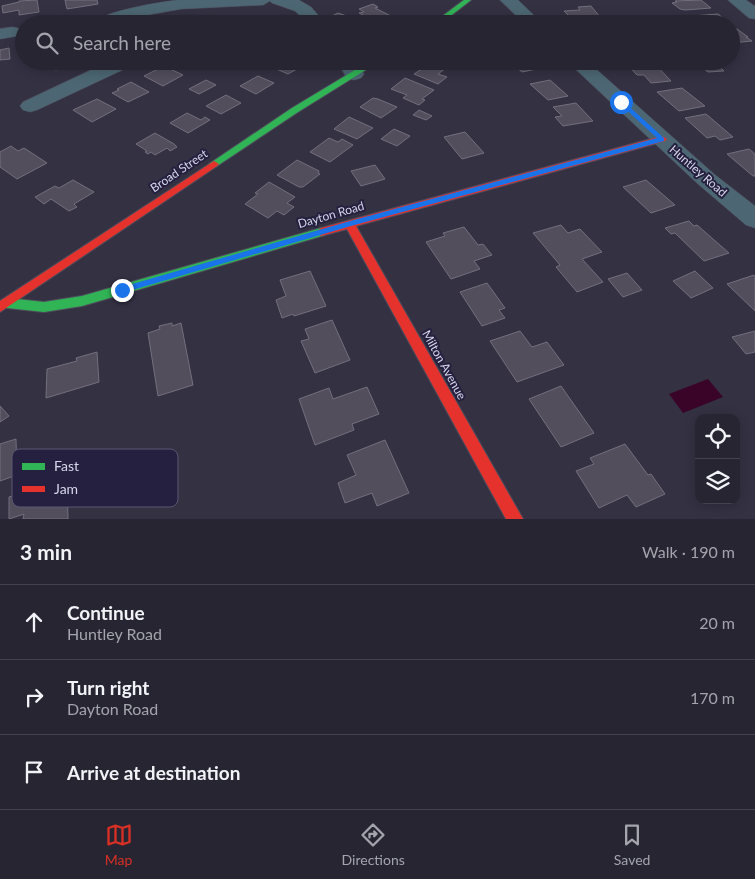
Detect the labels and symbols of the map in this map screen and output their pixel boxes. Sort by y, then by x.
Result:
route start [610,91,633,114]
street label: Huntley Road [667,142,730,200]
street label: Broad Street [147,146,211,195]
street label: Dayton Road [296,198,366,231]
route end [111,279,134,302]
street label: Milton Avenue [419,327,470,402]
legend [12,449,178,507]
text: Fast [54,457,79,474]
text: Jam [54,480,78,497]

